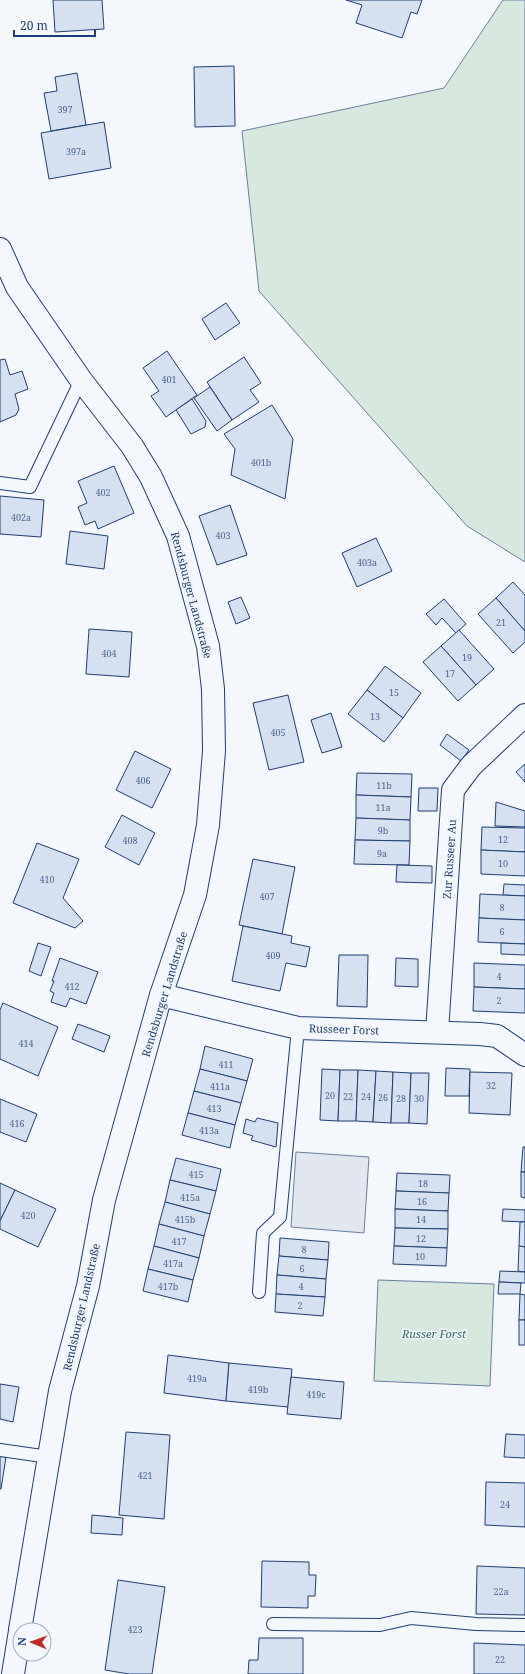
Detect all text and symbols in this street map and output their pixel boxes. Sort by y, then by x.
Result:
scale bar [14,12,95,38]
text: 20 m [20,17,48,34]
house number: 397 [57,103,73,116]
house number: 397a [66,145,86,158]
house number: 401 [161,373,177,386]
house number: 401b [251,456,272,469]
house number: 402 [95,486,111,499]
house number: 402a [11,511,31,524]
house number: 403 [215,529,231,542]
street label: Rendsburger Landstraße [168,530,216,660]
house number: 403a [357,556,377,569]
house number: 21 [496,616,506,629]
house number: 404 [101,647,117,660]
house number: 19 [462,651,472,664]
house number: 17 [445,667,455,680]
house number: 15 [389,686,399,699]
house number: 13 [370,710,380,723]
house number: 405 [270,726,286,739]
house number: 406 [135,774,151,787]
house number: 11b [376,779,392,792]
house number: 11a [375,801,391,814]
street label: Zur Russeer Au [439,819,459,899]
house number: 9b [378,824,389,837]
house number: 12 [498,833,508,846]
house number: 408 [122,834,138,847]
house number: 9a [377,847,387,860]
house number: 10 [498,857,508,870]
house number: 410 [39,873,55,886]
house number: 407 [259,890,275,903]
house number: 8 [499,901,505,914]
house number: 6 [499,925,505,938]
street label: Rendsburger Landstraße [138,929,190,1059]
house number: 409 [265,949,281,962]
house number: 4 [496,970,502,983]
house number: 412 [64,980,80,993]
house number: 2 [496,994,502,1007]
street label: Russeer Forst [309,1020,380,1038]
house number: 414 [18,1037,34,1050]
house number: 411 [218,1058,234,1071]
house number: 32 [486,1079,496,1092]
house number: 411a [210,1080,230,1093]
house number: 20 [325,1089,335,1102]
house number: 22 [343,1090,353,1103]
house number: 24 [361,1090,371,1103]
house number: 26 [378,1091,388,1104]
house number: 28 [396,1092,406,1105]
house number: 30 [414,1092,424,1105]
house number: 413 [206,1102,222,1115]
house number: 416 [9,1117,25,1130]
house number: 413a [199,1124,219,1137]
house number: 415 [188,1168,204,1181]
house number: 18 [418,1177,428,1190]
house number: 415a [180,1191,200,1204]
house number: 16 [417,1195,427,1208]
house number: 420 [20,1209,36,1222]
house number: 415b [175,1213,196,1226]
house number: 14 [416,1213,426,1226]
house number: 12 [416,1232,426,1245]
house number: 417 [171,1235,187,1248]
street label: Rendsburger Landstraße [59,1242,103,1372]
house number: 8 [301,1243,307,1256]
house number: 10 [415,1250,425,1263]
house number: 417a [163,1257,183,1270]
house number: 6 [299,1262,305,1275]
house number: 417b [158,1280,179,1293]
house number: 4 [298,1280,304,1293]
house number: 2 [297,1299,303,1312]
park label: Russer Forst [401,1326,467,1341]
house number: 419a [187,1372,207,1385]
house number: 419b [248,1383,269,1396]
house number: 419c [306,1388,326,1401]
house number: 421 [137,1469,153,1482]
house number: 24 [500,1498,510,1511]
house number: 22a [493,1585,509,1598]
north arrow [12,1622,52,1662]
house number: 423 [127,1623,143,1636]
text: N [14,1637,29,1646]
house number: 22 [495,1653,505,1666]

